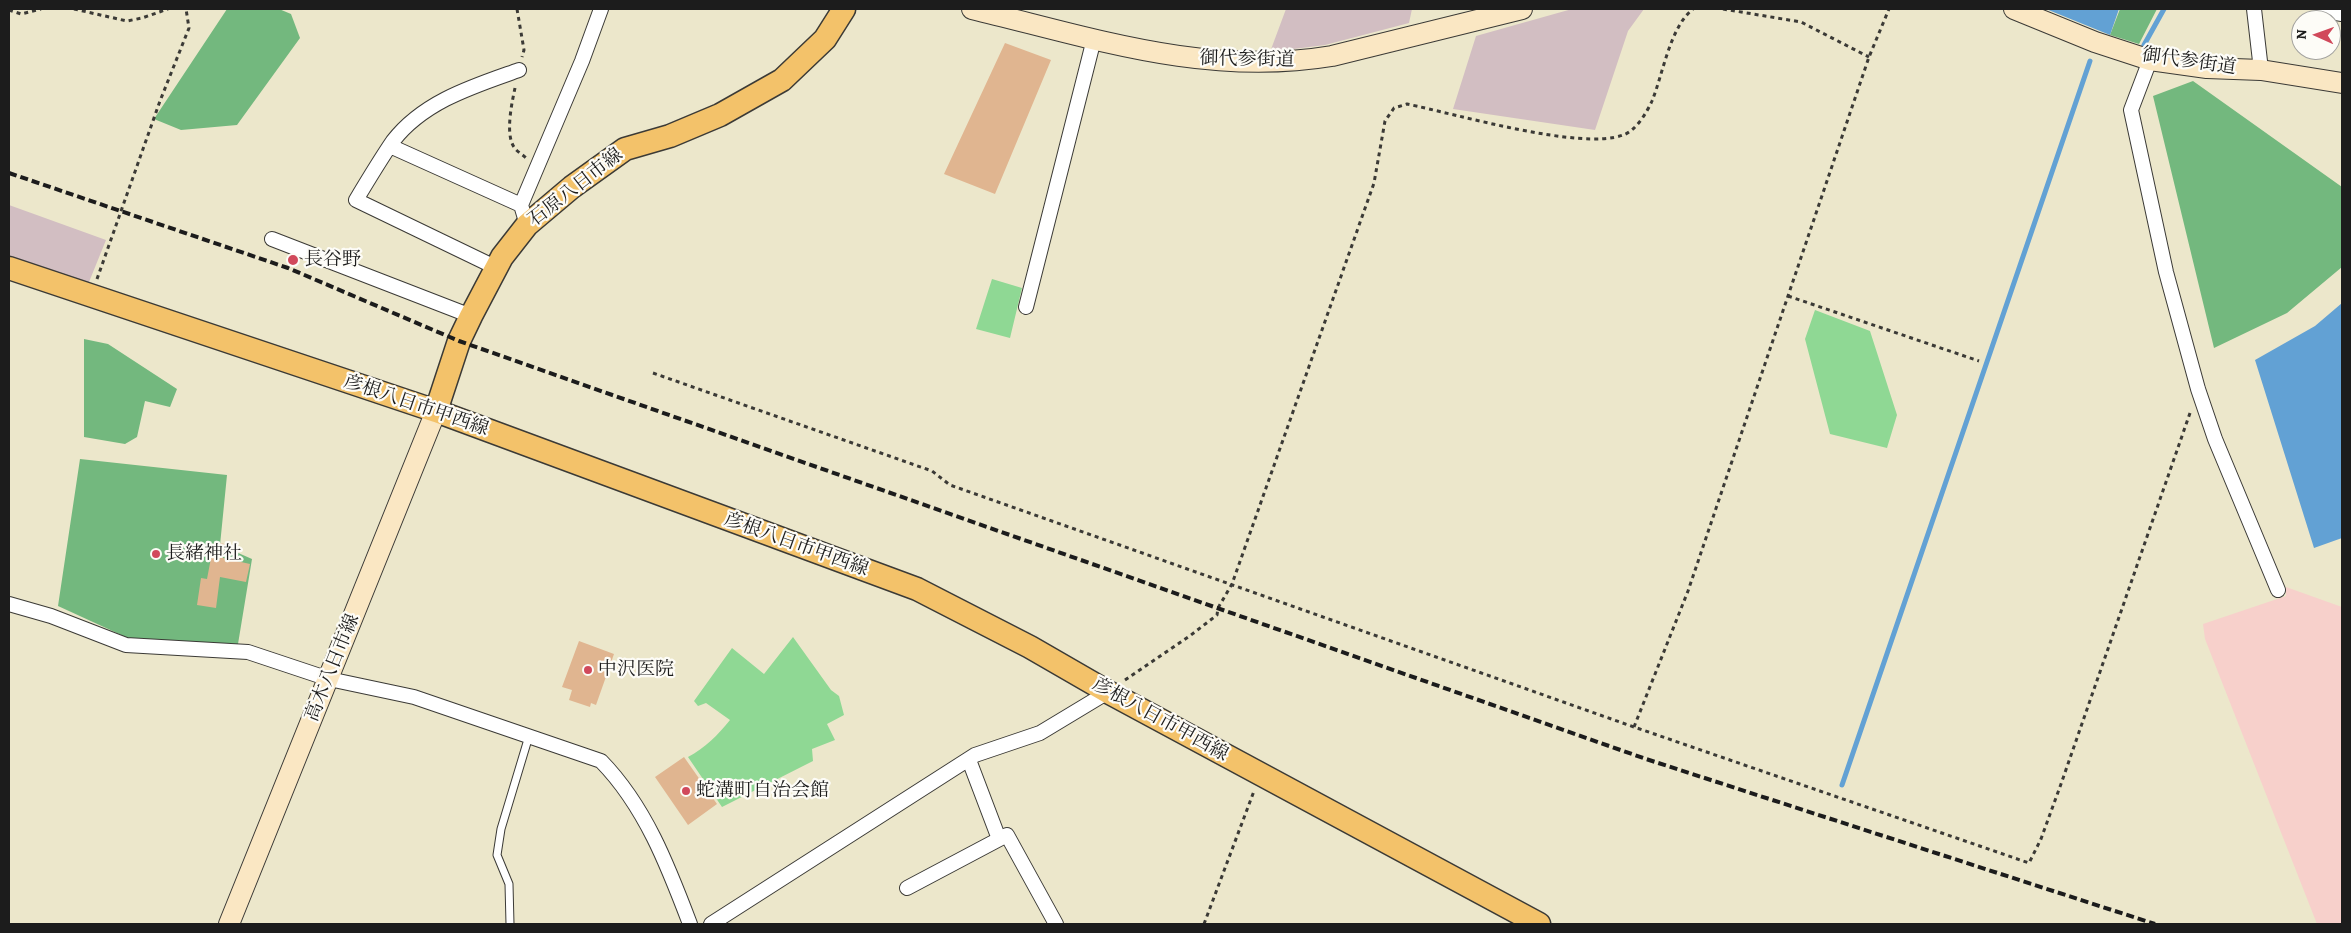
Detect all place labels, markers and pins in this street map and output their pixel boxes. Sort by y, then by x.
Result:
place label: 長谷野 [304,249,361,271]
marker: 長谷野 [286,253,300,267]
place label: 長緒神社 [166,543,242,565]
marker: 長緒神社 [150,548,162,560]
place label: 中沢医院 [598,659,674,681]
marker: 中沢医院 [582,664,594,676]
place label: 蛇溝町自治会館 [696,780,829,802]
marker: 蛇溝町自治会館 [680,785,692,797]

